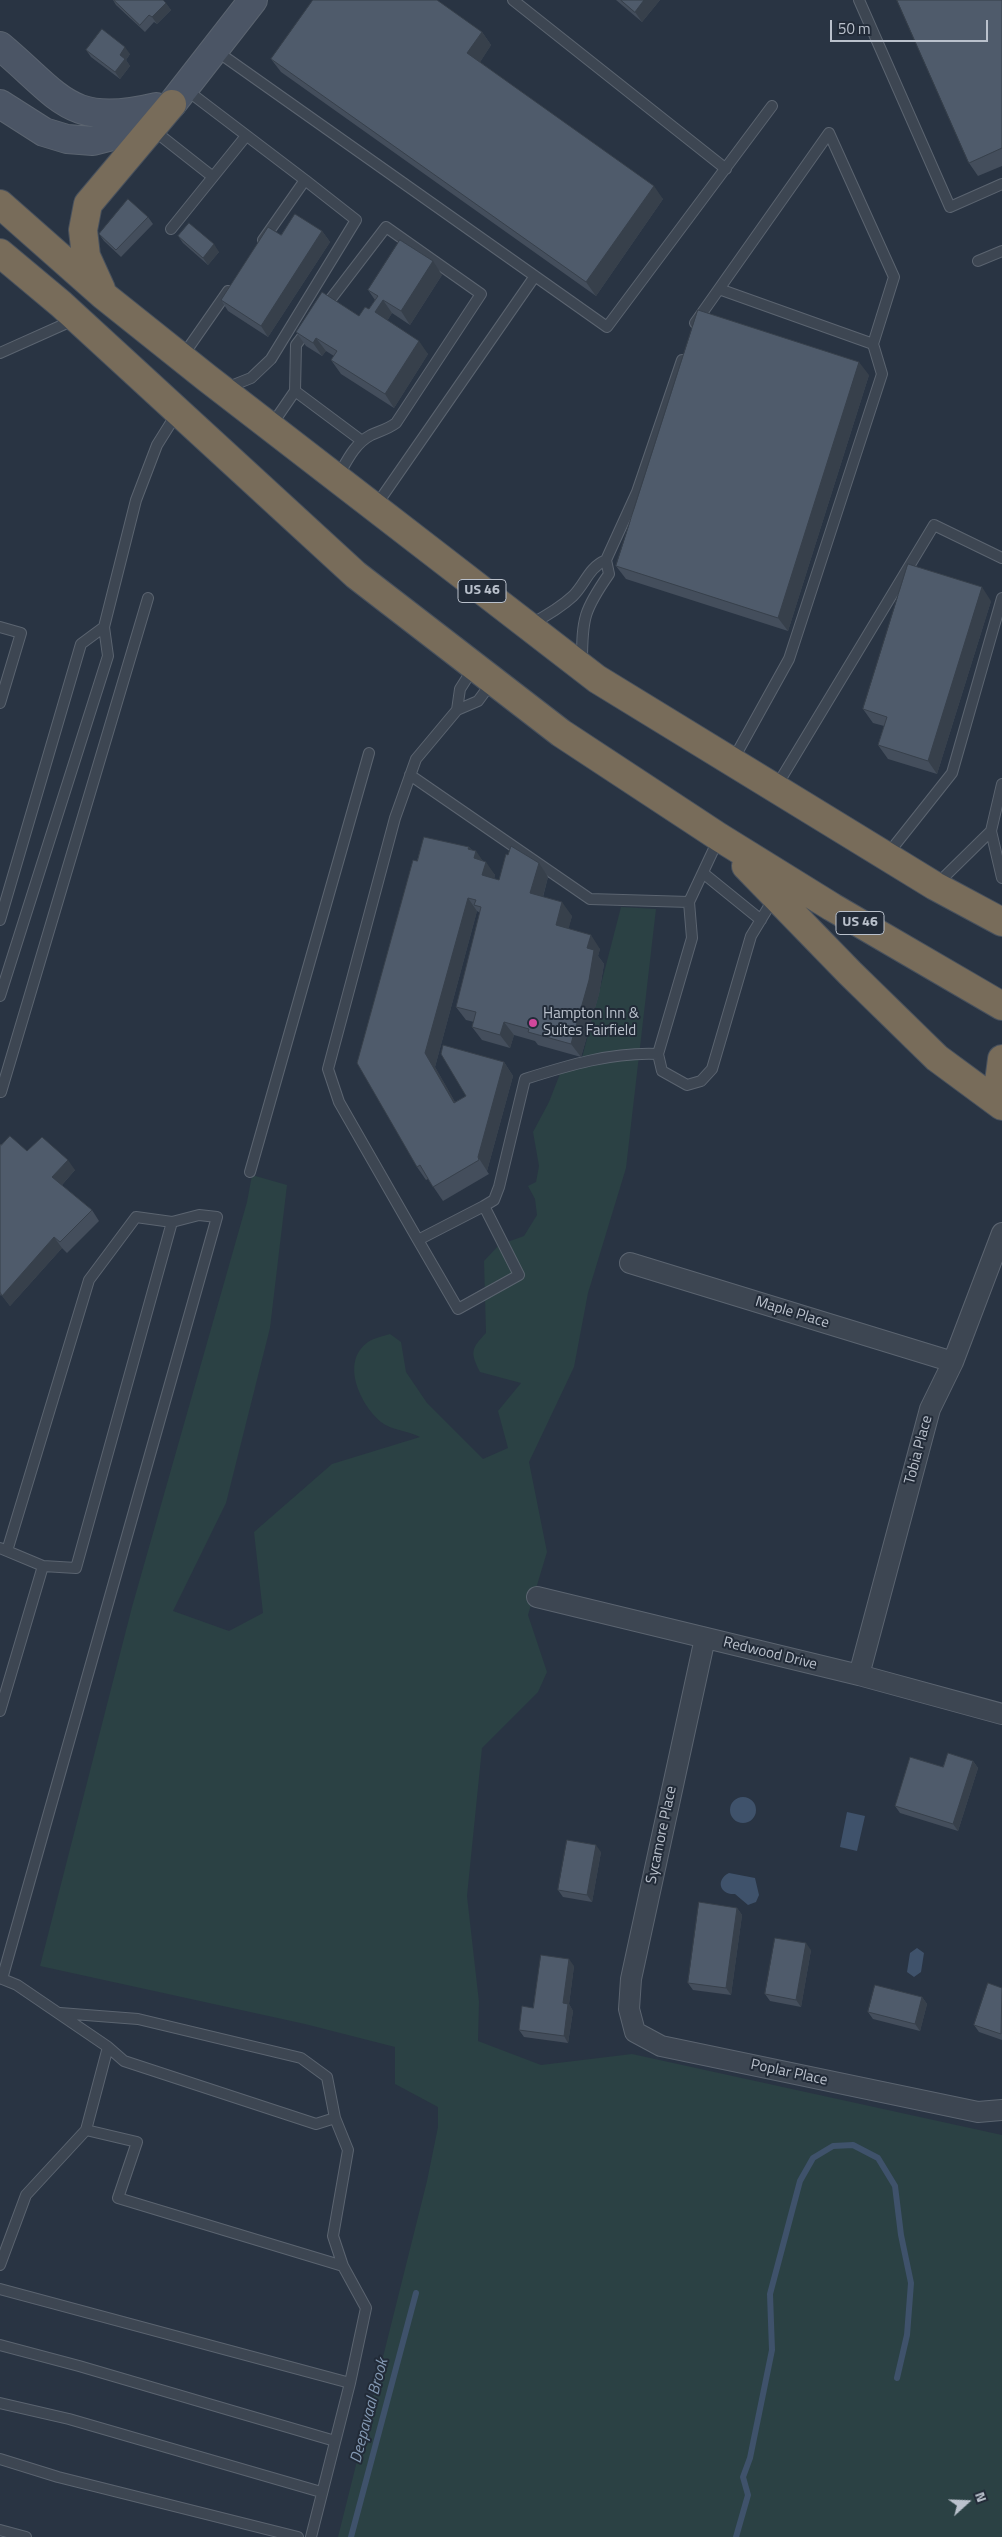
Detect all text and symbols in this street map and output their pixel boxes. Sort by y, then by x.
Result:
scale bar [832,10,990,42]
text: 50 m [838,17,871,40]
road number: US 46 [458,580,506,602]
road number: US 46 [836,911,884,934]
place label: Hampton Inn & Suites Fairfield [543,1005,639,1040]
marker: Hampton Inn & Suites Fairfield [527,1017,539,1029]
street label: Maple Place [753,1293,831,1333]
street label: Tobia Place [901,1414,937,1486]
street label: Redwood Drive [721,1634,819,1674]
street label: Sycamore Place [643,1785,681,1885]
street label: Poplar Place [749,2056,829,2090]
water label: Deepavaal Brook [347,2357,393,2465]
north arrow [942,2477,992,2527]
text: N [970,2489,993,2505]

